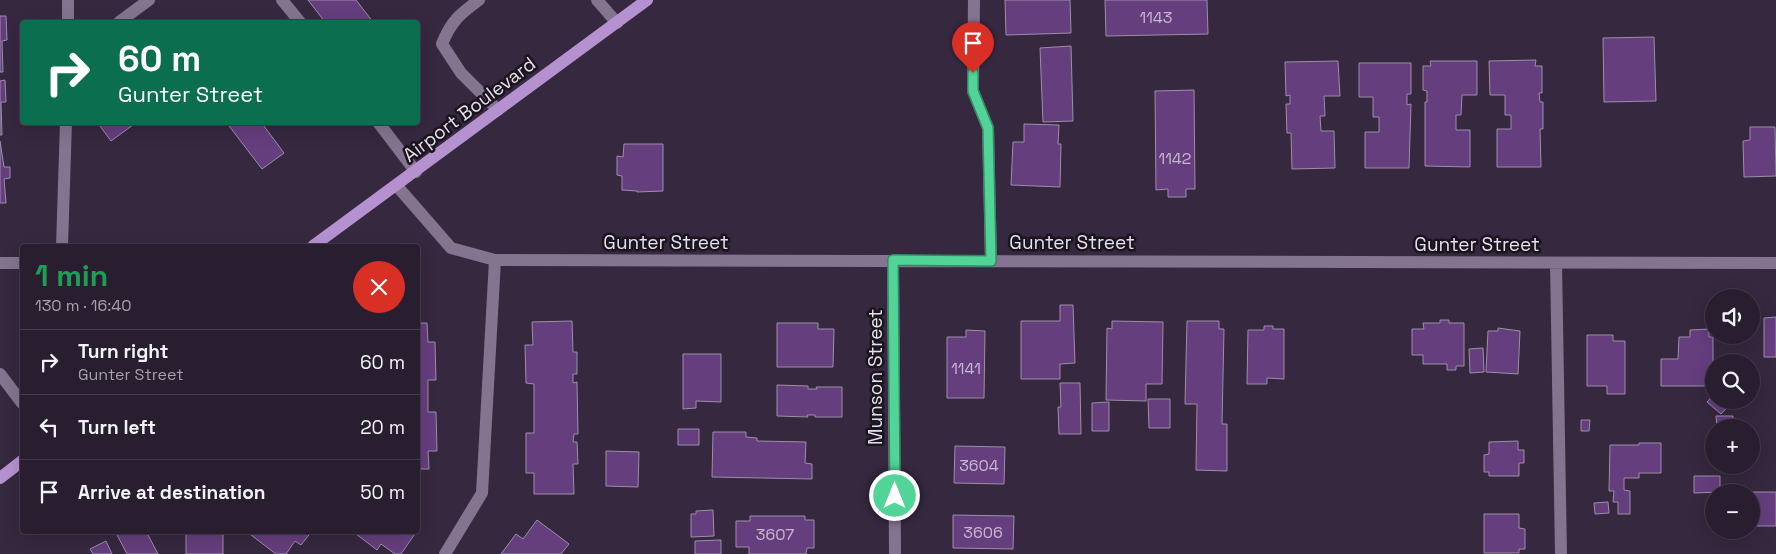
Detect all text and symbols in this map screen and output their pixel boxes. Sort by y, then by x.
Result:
house number: 1143 [1139,7,1173,28]
pin [952,22,994,73]
icon: arrive [959,29,987,57]
text: 60 m [118,37,201,81]
icon: right [35,40,100,105]
street label: Airport Boulevard [398,51,541,168]
text: Gunter Street [118,80,263,108]
house number: 1142 [1158,148,1192,169]
street label: Gunter Street [603,230,729,255]
street label: Gunter Street [1009,230,1135,255]
street label: Gunter Street [1414,232,1540,257]
text: 1 min [35,256,108,295]
button: close [353,261,405,313]
map controls [1705,289,1760,539]
button: sound [1705,289,1760,344]
text: 130 m · 16:40 [35,295,131,316]
street label: Munson Street [863,309,888,445]
text: Turn right [78,339,168,364]
icon: right [35,348,63,376]
text: 60 m [360,350,405,375]
button: search [1705,354,1760,409]
house number: 1141 [951,358,981,379]
text: Gunter Street [78,364,184,385]
icon: left [35,413,63,441]
text: Turn left [78,415,156,440]
text: 20 m [360,415,405,440]
button: + [1705,419,1760,474]
house number: 3604 [959,455,999,476]
position arrow [868,469,920,521]
icon: arrive [35,478,63,506]
text: Arrive at destination [78,480,266,505]
text: 50 m [360,480,405,505]
button: − [1705,484,1760,539]
house number: 3606 [963,522,1003,543]
house number: 3607 [756,524,794,545]

